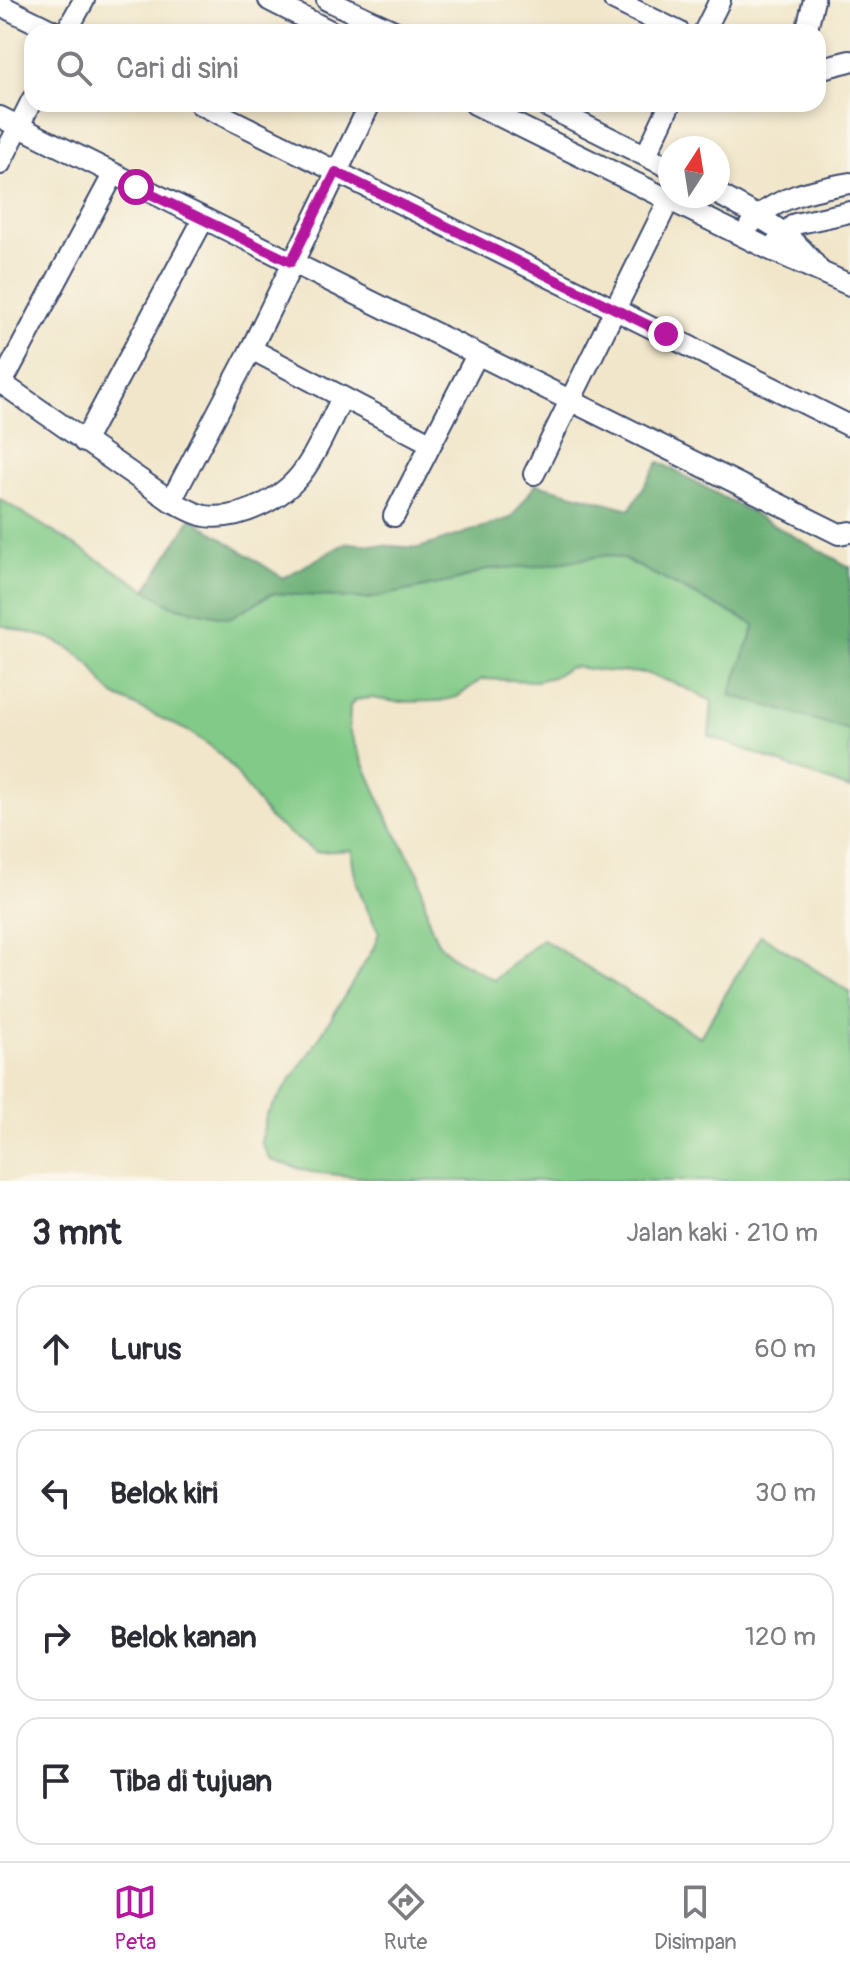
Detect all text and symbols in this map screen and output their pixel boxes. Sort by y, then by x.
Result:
search box [24,24,826,112]
icon: search [52,46,96,90]
text: Cari di sini [116,50,238,87]
north arrow [658,136,730,208]
route start [118,169,154,205]
route end [648,316,684,352]
text: 3 mnt [32,1212,121,1255]
text: Jalan kaki · 210 m [626,1217,818,1249]
icon: ahead [34,1327,78,1371]
text: Lurus [110,1331,181,1368]
text: 60 m [754,1333,816,1365]
icon: left [34,1471,78,1515]
text: Belok kiri [110,1475,218,1512]
text: 30 m [755,1477,816,1509]
icon: right [34,1615,78,1659]
text: Belok kanan [110,1619,257,1656]
text: 120 m [745,1621,816,1653]
icon: arrive [34,1759,78,1803]
text: Tiba di tujuan [110,1763,272,1800]
tab: Peta [113,1880,157,1956]
tab: Rute [384,1880,428,1956]
tab: Disimpan [654,1880,737,1956]

